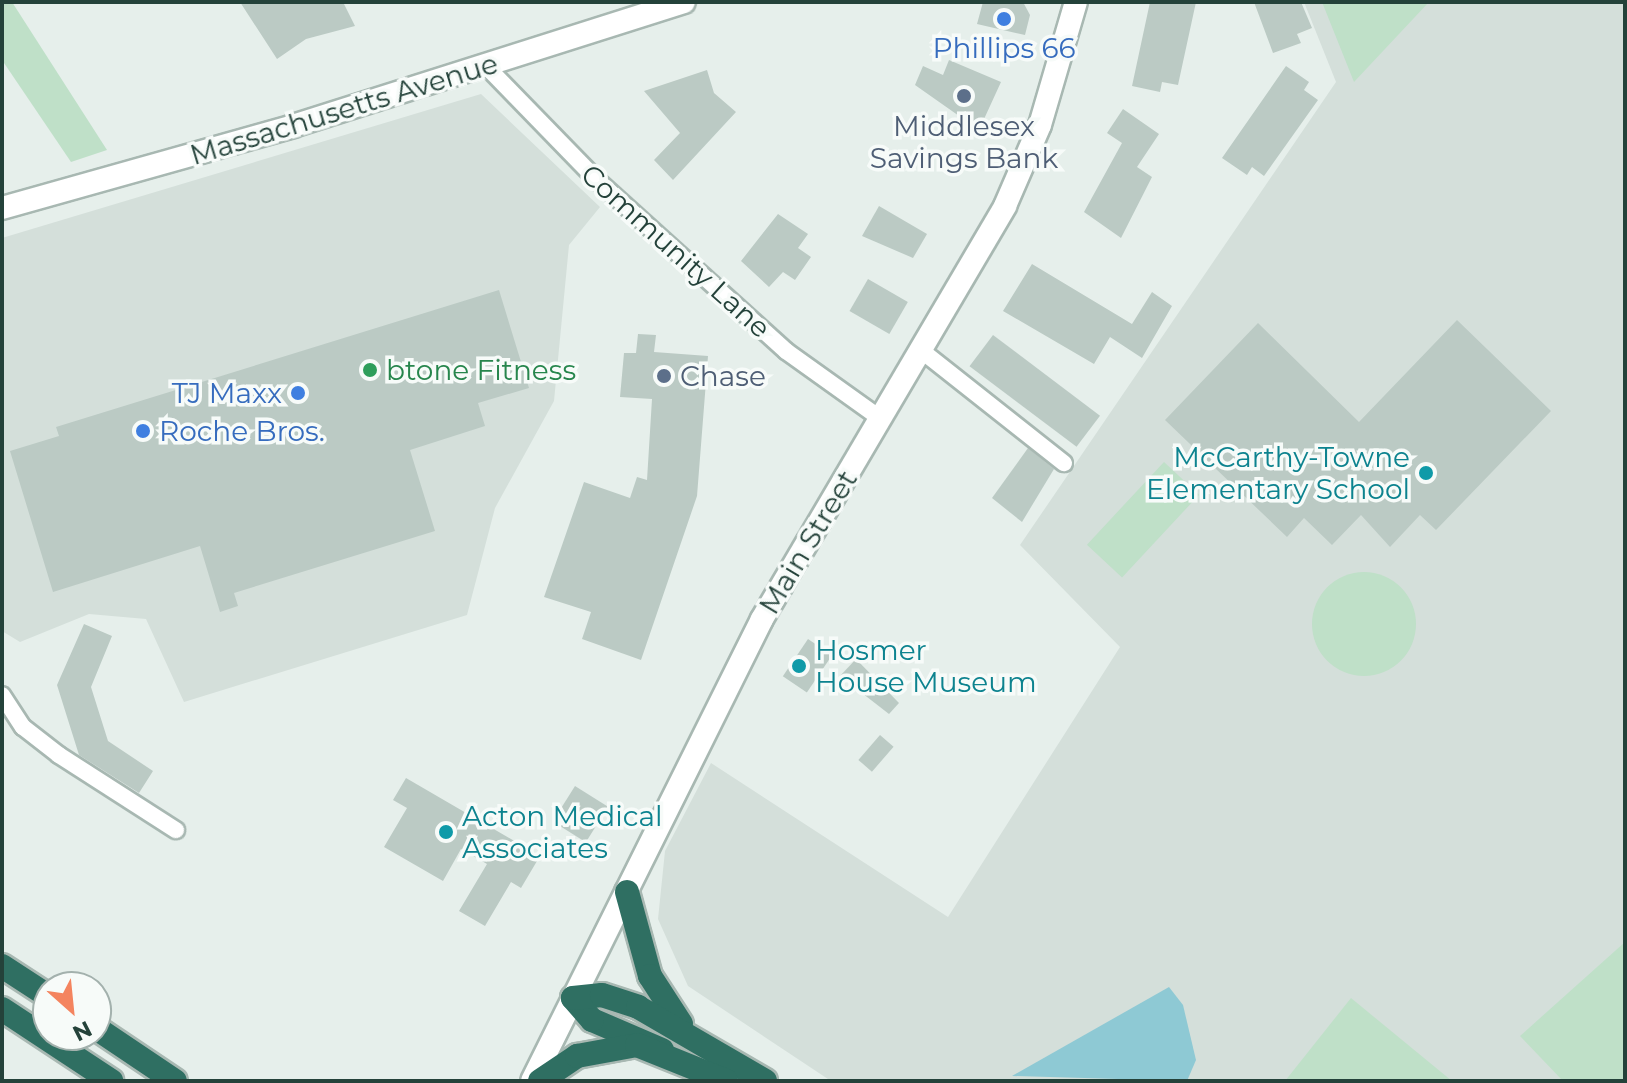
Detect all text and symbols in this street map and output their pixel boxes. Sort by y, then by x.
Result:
marker: Phillips 66 [995,10,1013,28]
place label: Phillips 66 [932,31,1076,65]
street label: Massachusetts Avenue [186,46,502,172]
marker: Middlesex Savings Bank [955,87,973,105]
place label: Middlesex Savings Bank [870,109,1058,175]
street label: Community Lane [574,157,778,345]
place label: btone Fitness [386,353,576,387]
place label: Chase [680,359,766,393]
marker: btone Fitness [361,361,379,379]
marker: Chase [655,367,673,385]
place label: TJ Maxx [172,376,282,410]
marker: TJ Maxx [289,384,307,402]
place label: Roche Bros. [159,414,325,448]
marker: Roche Bros. [134,422,152,440]
place label: McCarthy-Towne Elementary School [1146,440,1410,506]
street label: Main Street [752,464,864,620]
marker: McCarthy-Towne Elementary School [1417,464,1435,482]
place label: Hosmer House Museum [815,633,1037,699]
marker: Hosmer House Museum [790,657,808,675]
place label: Acton Medical Associates [462,799,663,865]
marker: Acton Medical Associates [437,823,455,841]
north arrow [32,971,112,1051]
text: N [68,1015,96,1047]

